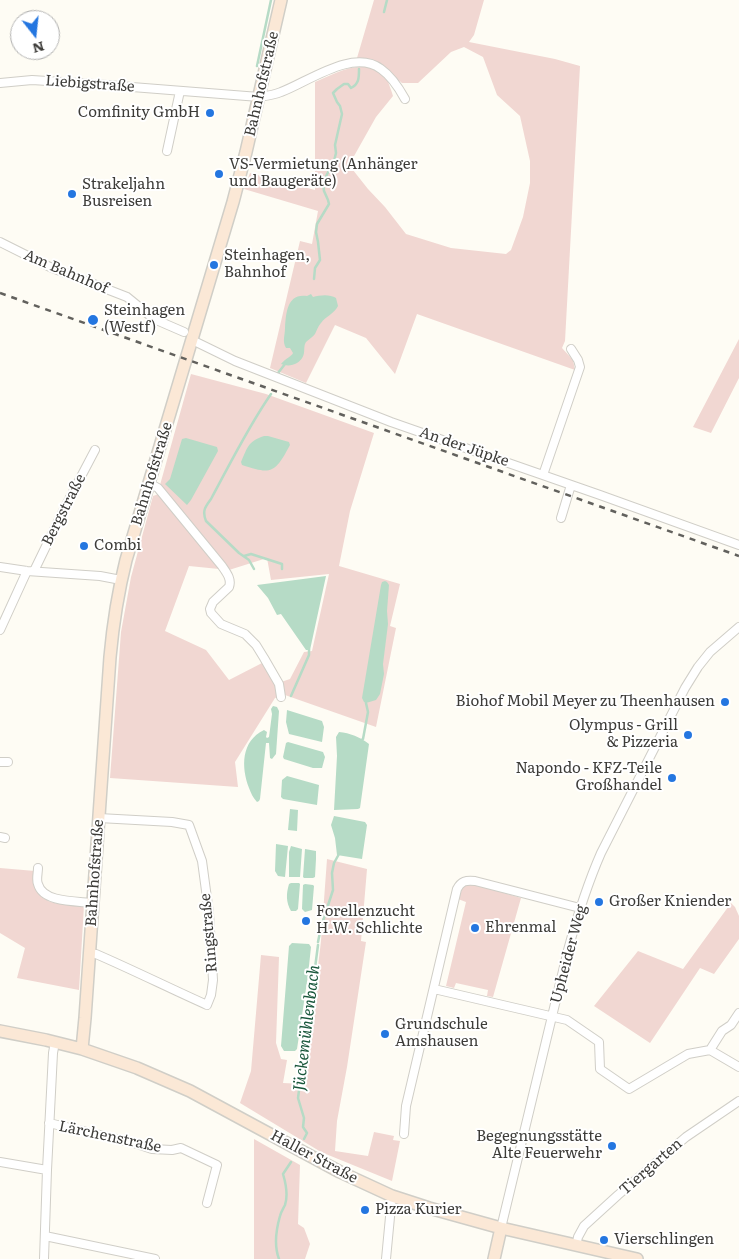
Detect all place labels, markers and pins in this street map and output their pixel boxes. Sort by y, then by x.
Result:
place label: Comfinity GmbH [78,104,200,122]
marker: Comfinity GmbH [204,107,216,119]
place label: VS-Vermietung (Anhänger und Baugeräte) [229,156,418,191]
marker: VS-Vermietung (Anhänger und Baugeräte) [213,168,225,180]
place label: Strakeljahn Busreisen [82,176,165,211]
marker: Strakeljahn Busreisen [66,188,78,200]
place label: Steinhagen, Bahnhof [224,247,310,282]
marker: Steinhagen, Bahnhof [208,259,220,271]
place label: Steinhagen (Westf) [104,302,185,337]
marker: Steinhagen (Westf) [86,313,100,327]
place label: Combi [94,537,141,555]
marker: Combi [78,540,90,552]
place label: Biohof Mobil Meyer zu Theenhausen [456,693,715,711]
marker: Biohof Mobil Meyer zu Theenhausen [719,696,731,708]
place label: Olympus - Grill & Pizzeria [569,717,678,752]
marker: Olympus - Grill & Pizzeria [682,729,694,741]
place label: Napondo - KFZ-Teile Großhandel [515,760,662,795]
marker: Napondo - KFZ-Teile Großhandel [666,772,678,784]
place label: Großer Kniender [609,893,731,911]
marker: Großer Kniender [593,896,605,908]
place label: Forellenzucht H.W. Schlichte [316,903,422,938]
marker: Forellenzucht H.W. Schlichte [300,915,312,927]
place label: Ehrenmal [485,919,556,937]
marker: Ehrenmal [469,922,481,934]
place label: Grundschule Amshausen [395,1016,488,1051]
marker: Grundschule Amshausen [379,1028,391,1040]
place label: Begegnungsstätte Alte Feuerwehr [476,1128,602,1163]
marker: Begegnungsstätte Alte Feuerwehr [606,1140,618,1152]
place label: Pizza Kurier [375,1201,462,1219]
marker: Pizza Kurier [359,1204,371,1216]
place label: Vierschlingen [614,1231,714,1249]
marker: Vierschlingen [598,1234,610,1246]

